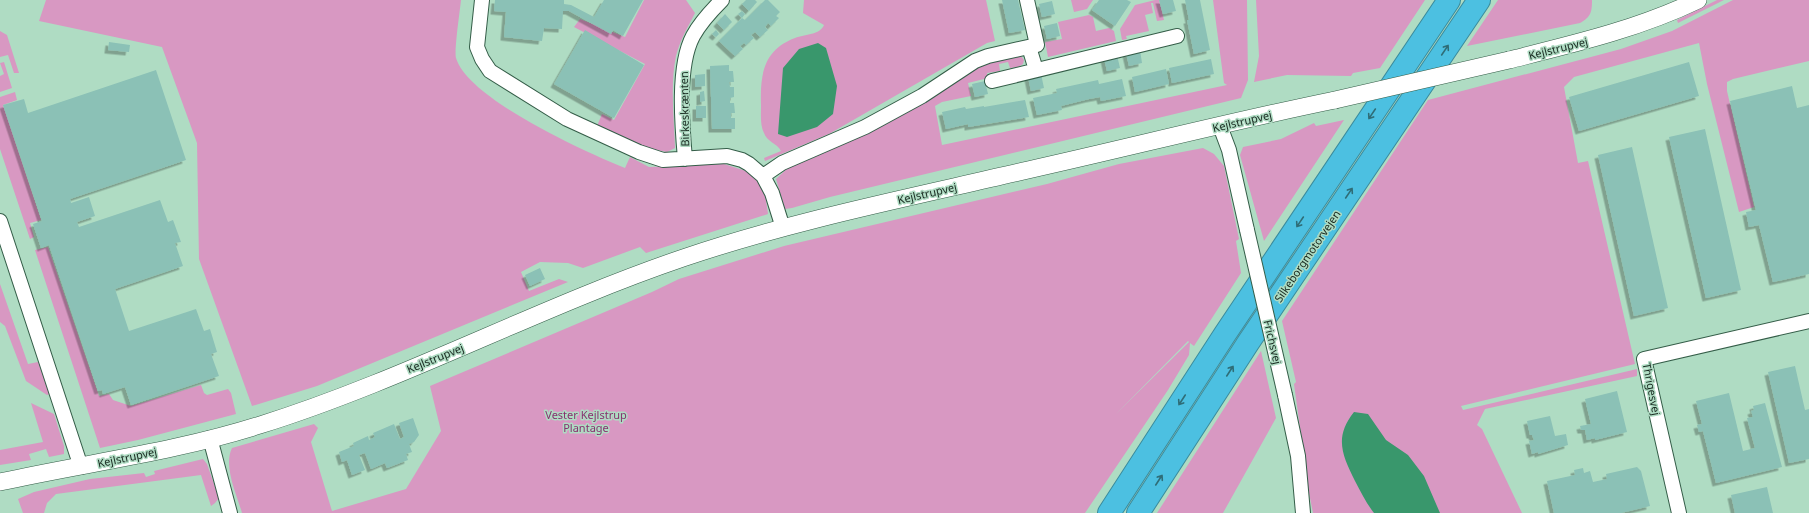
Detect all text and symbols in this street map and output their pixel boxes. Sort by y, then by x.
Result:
street label: Kejlstrupvej [1527,33,1589,63]
one-way arrow [1441,45,1449,56]
street label: Birkeskrænten [676,71,692,147]
street label: Kejlstrupvej [1211,107,1273,135]
one-way arrow [1368,108,1376,119]
street label: Kejlstrupvej [896,179,958,207]
one-way arrow [1345,188,1353,199]
street label: Silkeborgmotorvejen [1271,207,1343,305]
one-way arrow [1296,216,1304,227]
street label: Frichsvej [1261,318,1285,366]
street label: Kejlstrupvej [404,340,466,376]
street label: Thrigesvej [1640,361,1664,417]
one-way arrow [1226,366,1234,377]
one-way arrow [1178,394,1186,405]
park label: Vester Kejlstrup Plantage [545,407,627,435]
street label: Kejlstrupvej [96,443,158,471]
one-way arrow [1156,474,1164,486]

